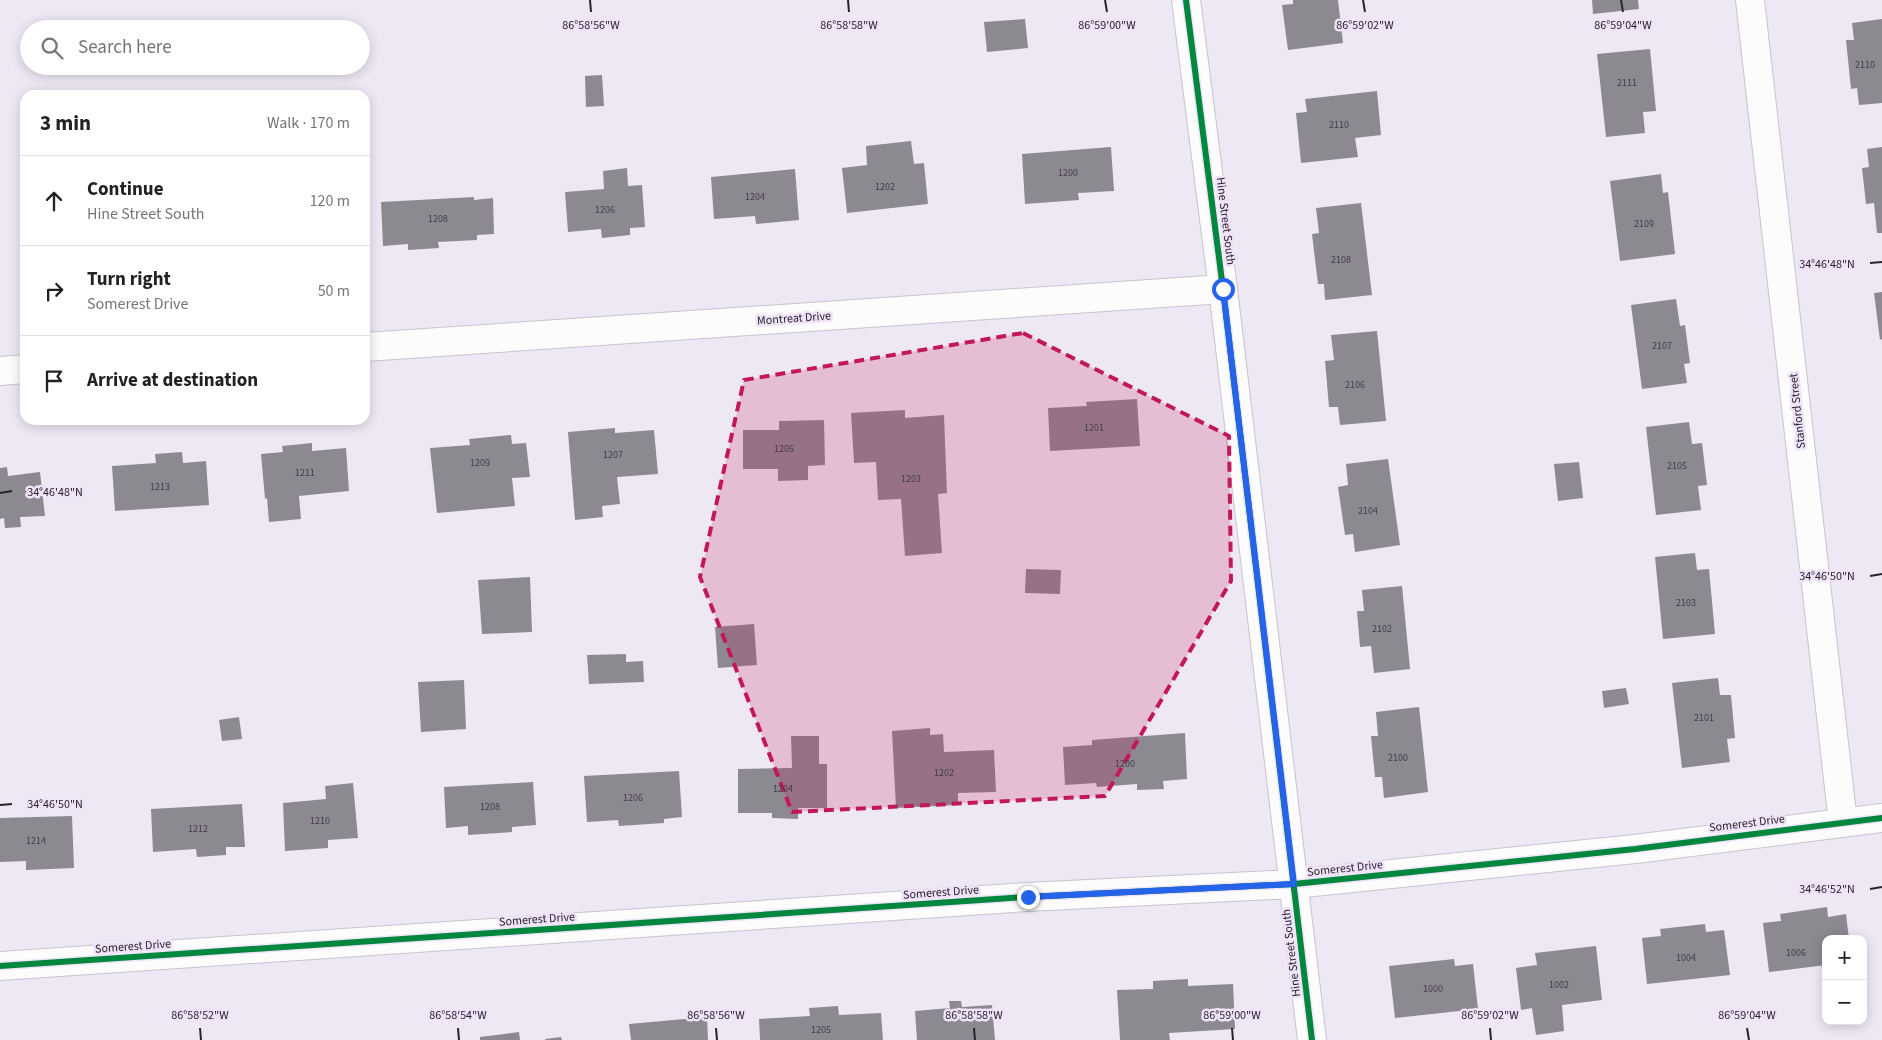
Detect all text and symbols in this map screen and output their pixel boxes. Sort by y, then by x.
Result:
text: 86°58'56"W [562,17,620,34]
text: 86°58'58"W [820,17,878,34]
text: 86°59'00"W [1078,17,1136,34]
text: 86°59'02"W [1336,17,1394,34]
text: 86°59'04"W [1594,17,1652,34]
search box [20,20,370,75]
icon: search [38,34,66,62]
text: Search here [78,34,172,61]
house number: 2110 [1855,58,1875,72]
house number: 2111 [1617,76,1637,90]
text: 3 min [40,108,91,138]
text: Walk · 170 m [267,112,350,134]
house number: 2110 [1329,118,1349,132]
house number: 1200 [1058,166,1078,180]
text: Continue [87,176,164,203]
street label: Hine Street South [1212,176,1239,266]
house number: 1202 [875,180,895,194]
icon: ahead [40,187,68,215]
text: 120 m [310,190,350,212]
house number: 1204 [745,190,765,204]
text: Hine Street South [87,203,205,225]
house number: 1206 [595,203,615,217]
house number: 1208 [428,212,448,226]
house number: 2109 [1634,217,1654,231]
house number: 2108 [1331,253,1351,267]
text: 34°46'48"N [1799,256,1855,273]
text: Turn right [87,266,171,293]
icon: right [40,277,68,305]
route start [1212,278,1235,301]
text: 50 m [318,280,350,302]
text: Somerest Drive [87,293,188,315]
street label: Montreat Drive [757,307,832,330]
house number: 2107 [1652,339,1672,353]
icon: arrive [40,367,68,395]
text: Arrive at destination [87,367,258,394]
street label: Stanford Street [1785,372,1810,449]
house number: 2106 [1345,378,1365,392]
house number: 1201 [1084,421,1104,435]
house number: 1205 [774,442,794,456]
house number: 1207 [603,448,623,462]
house number: 1209 [470,456,490,470]
house number: 2105 [1667,459,1687,473]
house number: 1211 [295,466,315,480]
house number: 1203 [901,472,921,486]
house number: 1213 [150,480,170,494]
text: 34°46'48"N [27,484,83,501]
house number: 2104 [1358,504,1378,518]
text: 34°46'50"N [1799,568,1855,585]
house number: 2103 [1676,596,1696,610]
house number: 2102 [1372,622,1392,636]
house number: 2101 [1694,711,1714,725]
house number: 2100 [1388,751,1408,765]
house number: 1200 [1115,757,1135,771]
house number: 1202 [934,766,954,780]
house number: 1204 [773,782,793,796]
house number: 1206 [623,791,643,805]
text: 34°46'50"N [27,796,83,813]
house number: 1208 [480,800,500,814]
street label: Somerest Drive [1708,810,1786,837]
house number: 1210 [310,814,330,828]
house number: 1212 [188,822,208,836]
house number: 1214 [26,834,46,848]
street label: Somerest Drive [1306,856,1384,881]
street label: Somerest Drive [903,881,980,904]
text: 34°46'52"N [1799,881,1855,898]
route end [1017,886,1040,909]
street label: Somerest Drive [499,908,576,931]
street label: Hine Street South [1278,908,1305,998]
street label: Somerest Drive [95,935,172,958]
map controls [1822,935,1867,1025]
button: + [1822,935,1867,980]
house number: 1006 [1786,946,1806,960]
house number: 1004 [1676,951,1696,965]
house number: 1002 [1549,978,1569,992]
button: − [1822,980,1867,1025]
house number: 1000 [1423,982,1443,996]
text: 86°58'52"W [171,1007,229,1024]
text: 86°58'54"W [429,1007,487,1024]
text: 86°58'56"W [687,1007,745,1024]
text: 86°58'58"W [945,1007,1003,1024]
text: 86°59'00"W [1203,1007,1261,1024]
text: 86°59'02"W [1461,1007,1519,1024]
text: 86°59'04"W [1718,1007,1776,1024]
house number: 1205 [811,1023,831,1037]

